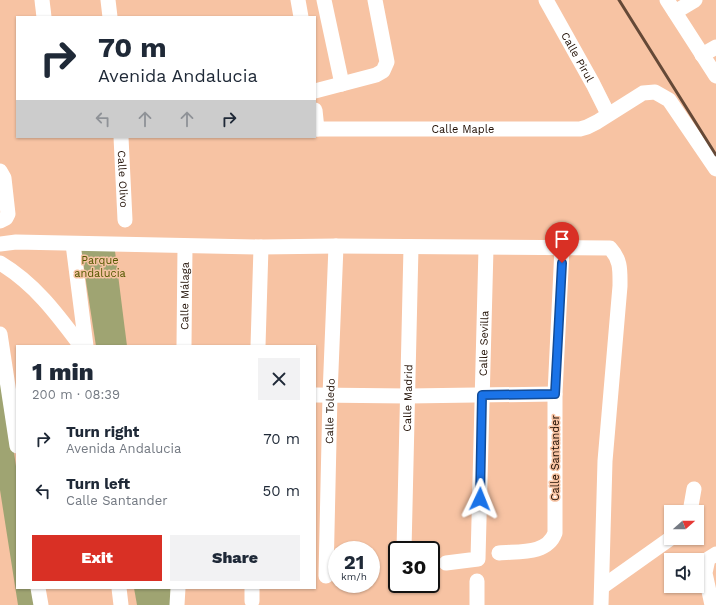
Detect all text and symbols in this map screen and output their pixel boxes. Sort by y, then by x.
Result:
street label: Calle Pirul [559,30,597,84]
text: 70 m [98,31,167,64]
icon: right [32,32,84,84]
text: Avenida Andalucia [98,65,258,86]
icon: left [92,108,114,130]
icon: ahead [134,108,156,130]
icon: ahead [176,108,198,130]
icon: right [218,108,240,130]
street label: Calle Maple [432,123,494,136]
street label: Calle Olivo [115,150,131,208]
pin [545,222,579,263]
icon: arrive [551,228,573,250]
park label: Parque andalucia [74,254,126,280]
street label: Calle Málaga [178,262,191,330]
street label: Calle Sevilla [476,310,491,376]
text: 1 min [32,358,94,386]
button: close [258,358,300,400]
street label: Calle Madrid [400,364,415,432]
street label: Calle Toledo [322,378,337,444]
text: 200 m · 08:39 [32,387,120,402]
street label: Calle Santander [549,415,562,501]
text: Turn right [66,423,139,441]
icon: right [32,428,54,450]
text: 70 m [263,430,300,448]
text: Avenida Andalucia [66,441,181,456]
text: Turn left [66,475,130,493]
position arrow [459,478,501,520]
icon: left [32,480,54,502]
text: 50 m [263,482,300,500]
text: Calle Santander [66,493,168,508]
north arrow [664,505,704,545]
map controls [664,505,704,593]
button: Exit [32,535,162,581]
button: Share [170,535,300,581]
speed limit sign: 30 [388,541,440,593]
text: 21 [344,550,364,574]
button: sound [664,553,704,593]
text: km/h [341,571,367,582]

